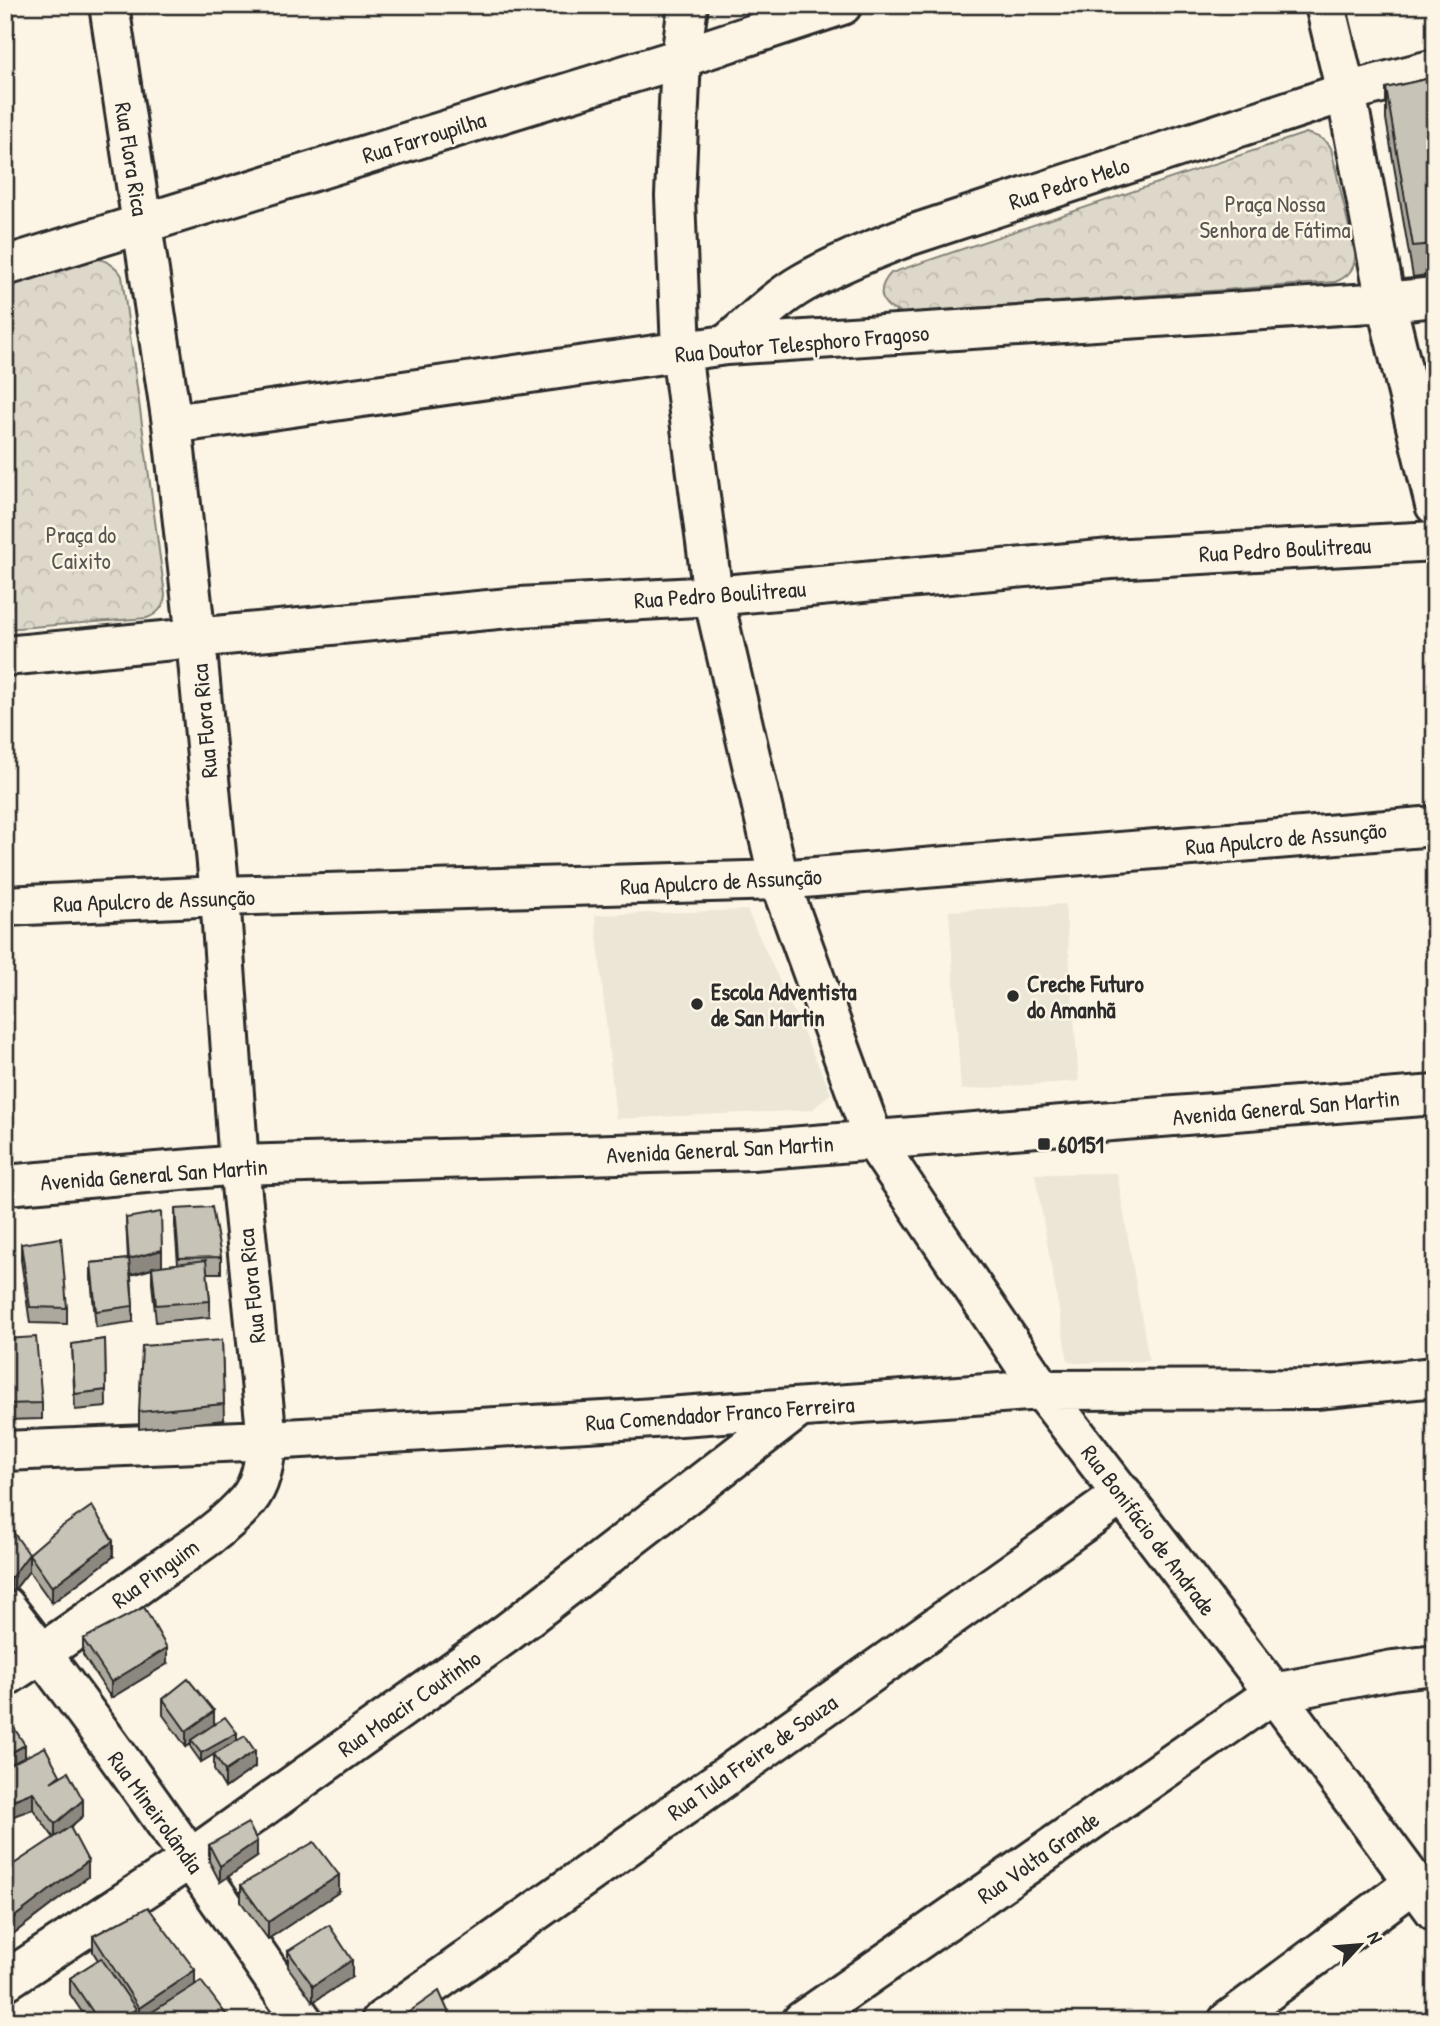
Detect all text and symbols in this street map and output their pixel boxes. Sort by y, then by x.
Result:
street label: Rua Flora Rica [108,100,156,218]
street label: Rua Farroupilha [358,104,490,170]
street label: Rua Pedro Melo [1005,149,1133,217]
park label: Praça Nossa Senhora de Fátima [1200,188,1350,245]
street label: Rua Doutor Telesphoro Fragoso [674,316,930,370]
park label: Praça do Caixito [46,519,116,576]
street label: Rua Pedro Boulitreau [1198,529,1372,569]
street label: Rua Pedro Boulitreau [633,573,807,615]
street label: Rua Flora Rica [184,663,224,779]
street label: Rua Apulcro de Assunção [1184,814,1388,862]
street label: Rua Apulcro de Assunção [619,860,823,902]
street label: Rua Apulcro de Assunção [53,881,255,919]
place label: Creche Futuro do Amanhã [1027,968,1144,1025]
place label: Escola Adventista de San Martin [711,976,856,1033]
marker: Creche Futuro do Amanhã [1005,988,1021,1004]
marker: Escola Adventista de San Martin [689,996,705,1012]
street label: Avenida General San Martin [1171,1082,1401,1132]
street label: Avenida General San Martin [605,1128,835,1170]
place label: 60151 [1058,1129,1104,1160]
marker: 60151 [1036,1136,1052,1152]
street label: Avenida General San Martin [39,1151,269,1197]
street label: Rua Flora Rica [230,1227,272,1345]
street label: Rua Comendador Franco Ferreira [585,1388,855,1438]
street label: Rua Bonifácio de Andrade [1075,1438,1223,1622]
street label: Rua Pinguim [105,1531,205,1615]
street label: Rua Moacir Coutinho [331,1642,487,1764]
street label: Rua Tula Freire de Souza [661,1687,843,1827]
street label: Rua Mineirolândia [101,1745,211,1879]
street label: Rua Volta Grande [971,1804,1105,1910]
north arrow [1324,1910,1394,1980]
text: N [1361,1927,1389,1948]

